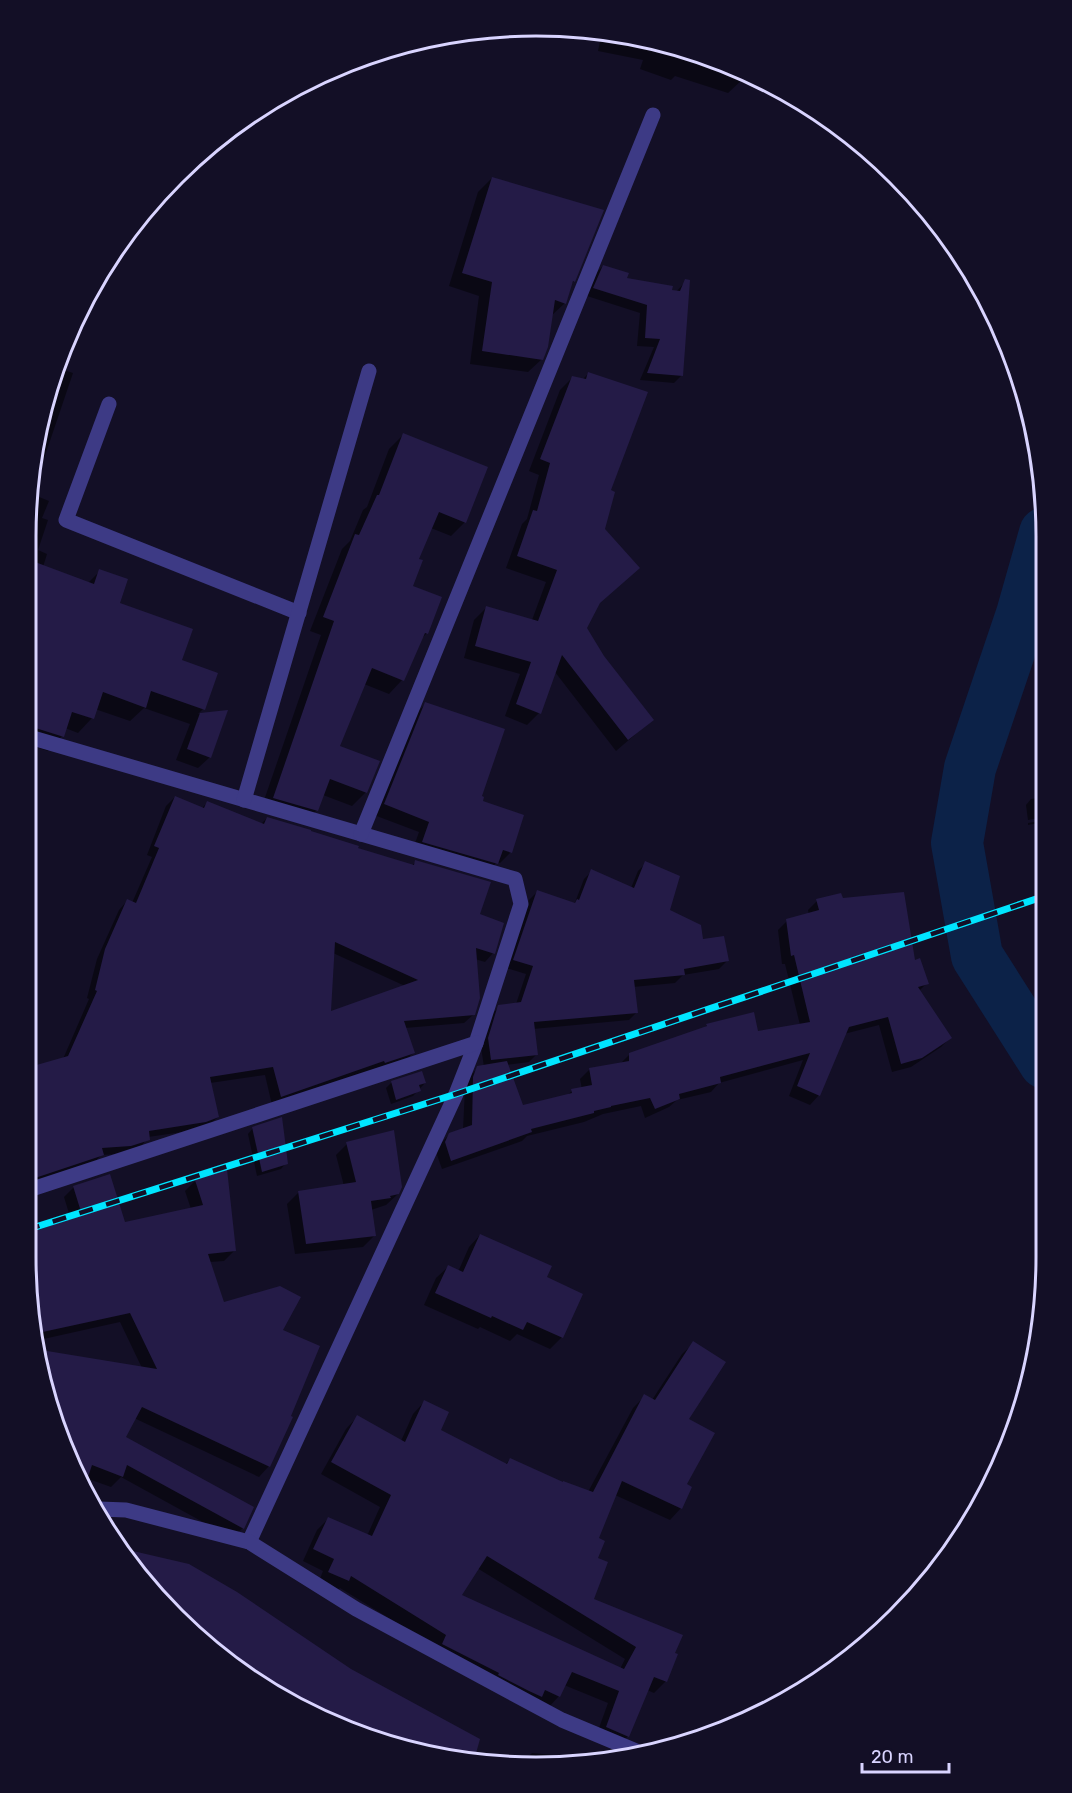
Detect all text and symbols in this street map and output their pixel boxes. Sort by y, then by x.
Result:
scale bar [862,1736,949,1774]
text: 20 m [871,1746,913,1768]

